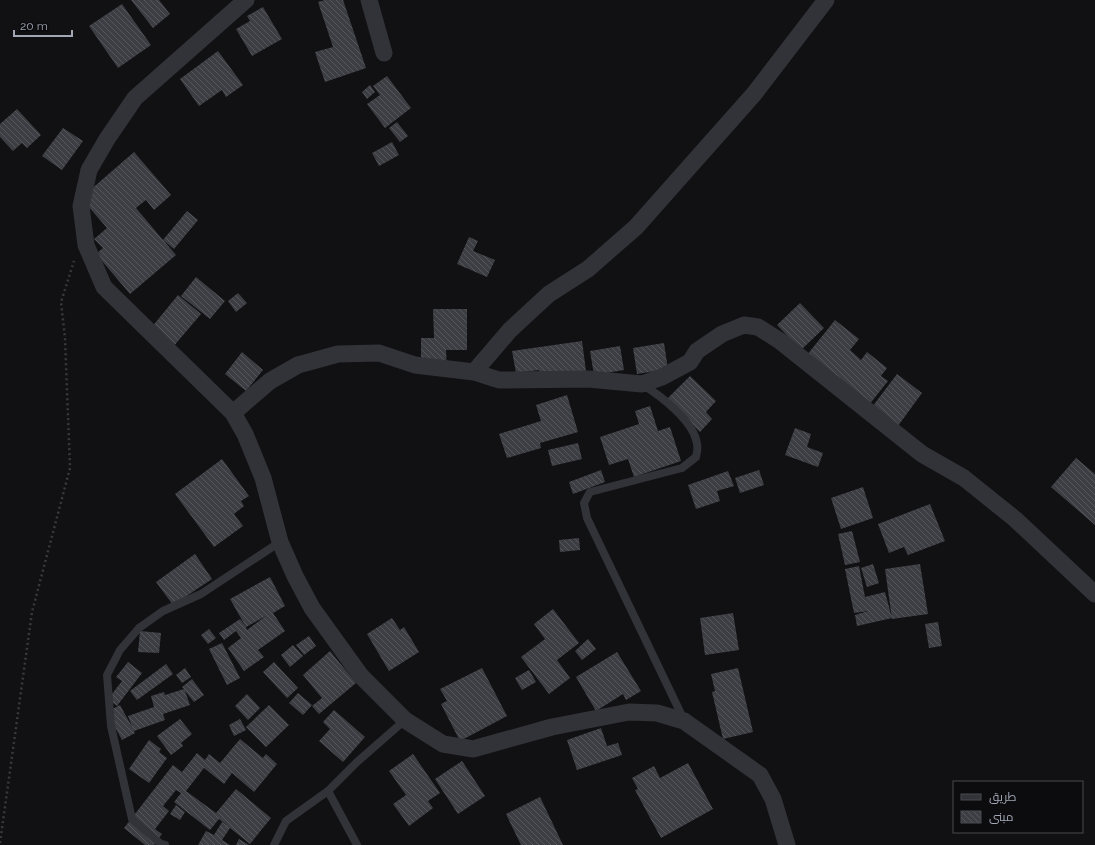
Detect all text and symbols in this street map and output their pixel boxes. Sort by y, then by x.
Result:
scale bar [14,12,72,38]
text: 20 m [20,19,48,33]
legend [953,781,1083,833]
text: طريق [989,790,1017,804]
text: مبنى [989,810,1014,824]

